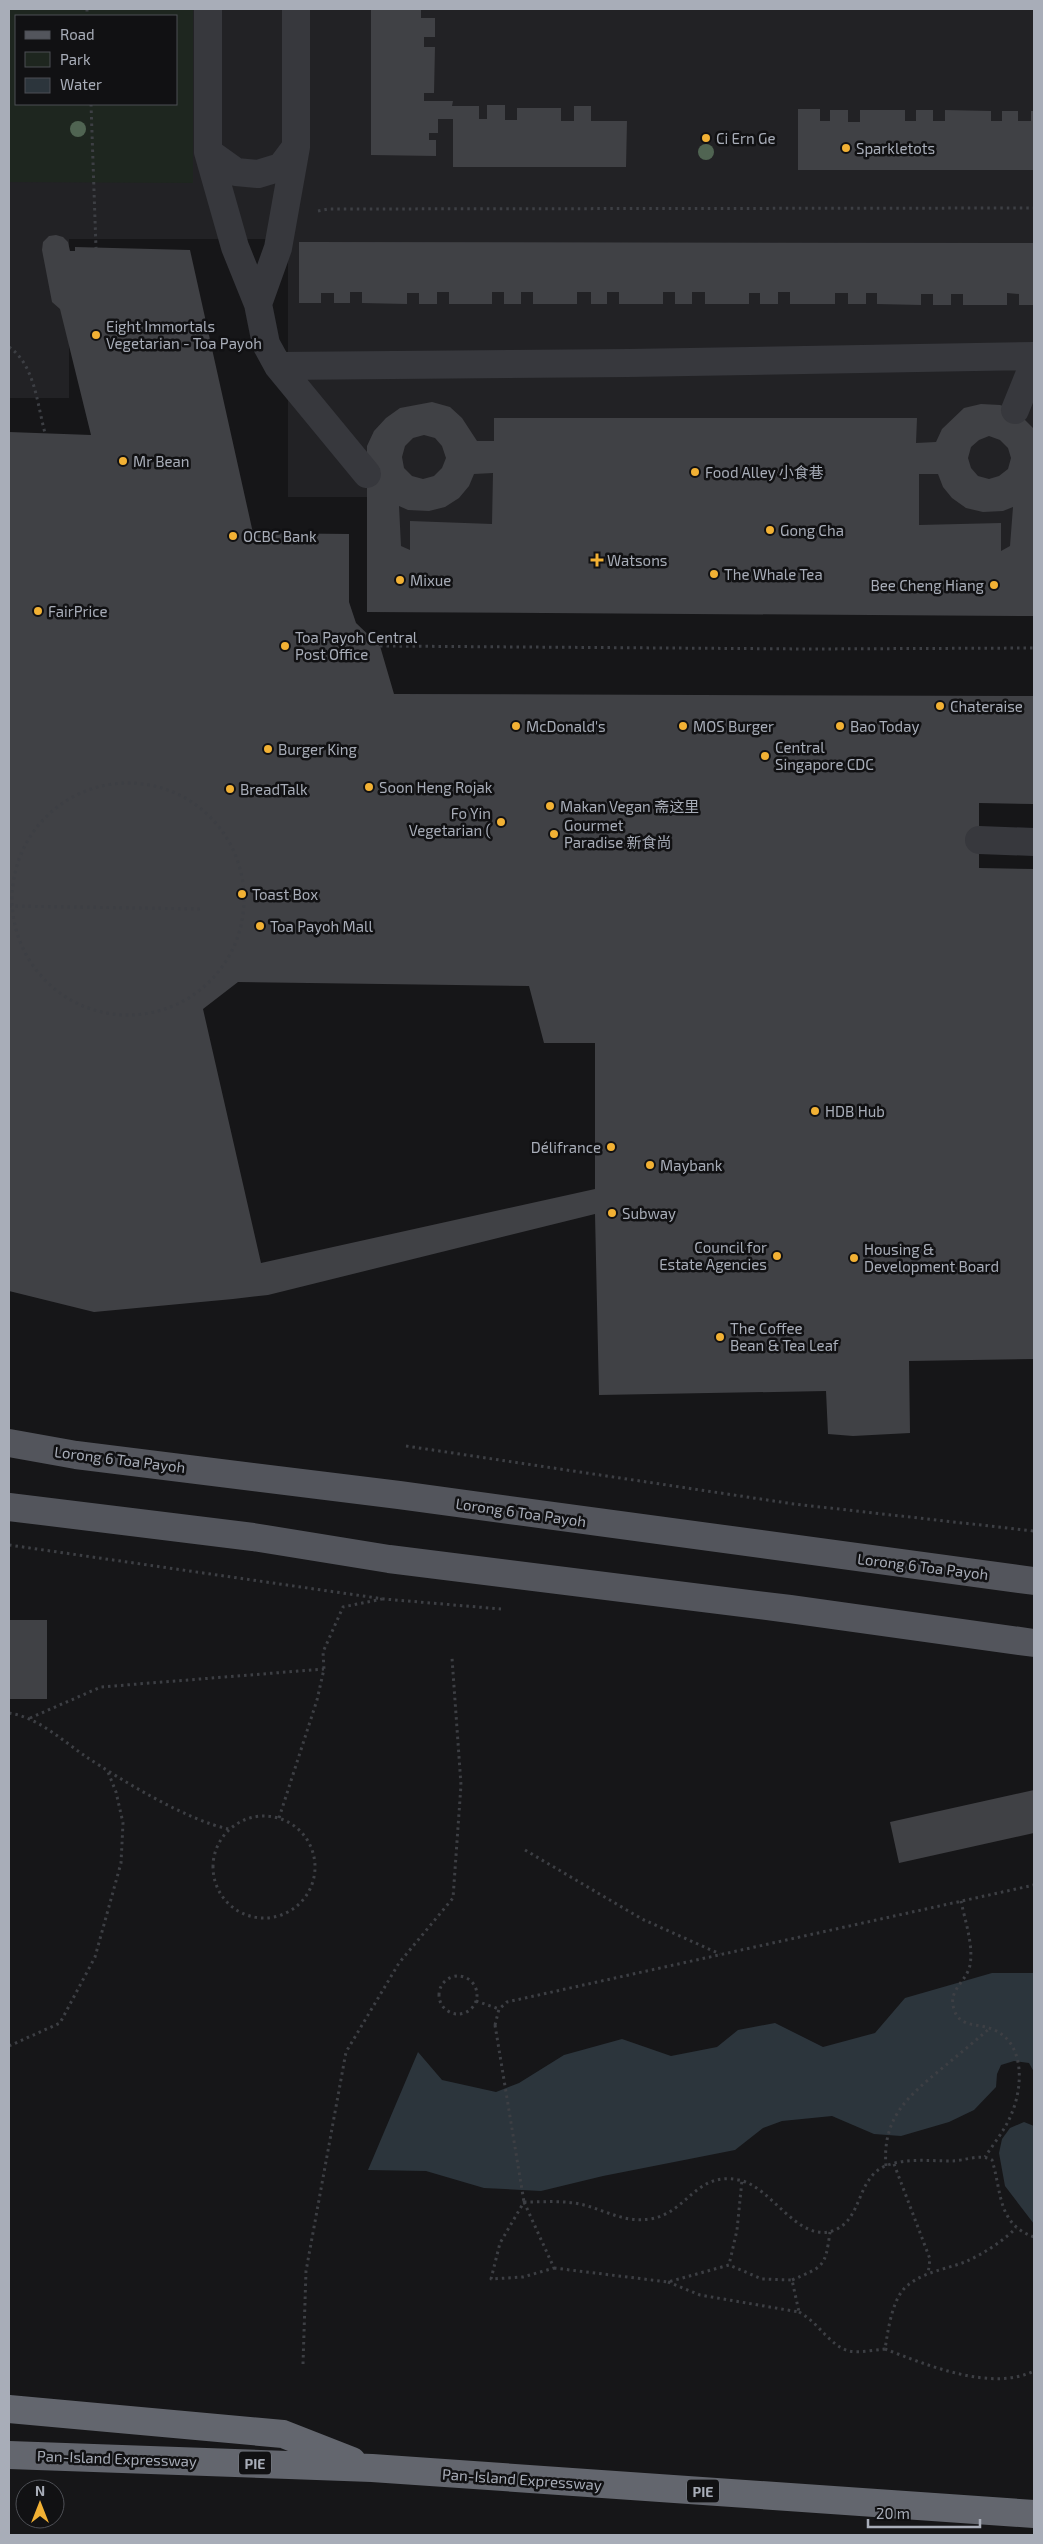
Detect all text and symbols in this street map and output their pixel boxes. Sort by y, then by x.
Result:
legend [15,15,178,105]
text: Road [60,25,95,43]
text: Park [60,50,91,68]
text: Water [60,75,102,93]
place label: Ci Ern Ge [716,129,776,147]
marker: Ci Ern Ge [700,132,712,144]
place label: Sparkletots [856,139,935,157]
marker: Sparkletots [840,142,852,154]
place label: Eight Immortals Vegetarian - Toa Payoh [106,317,262,352]
marker: Eight Immortals Vegetarian - Toa Payoh [90,329,102,341]
place label: Mr Bean [133,452,190,470]
marker: Mr Bean [117,455,129,467]
place label: Food Alley 小食巷 [705,463,824,481]
marker: Food Alley 小食巷 [689,466,701,478]
place label: Gong Cha [780,521,844,539]
marker: Gong Cha [764,524,776,536]
place label: OCBC Bank [243,527,317,545]
marker: OCBC Bank [227,530,239,542]
place label: Watsons [607,551,667,569]
marker: Watsons [591,554,603,566]
place label: The Whale Tea [724,565,823,583]
marker: The Whale Tea [708,568,720,580]
place label: Mixue [410,571,451,589]
marker: Mixue [394,574,406,586]
place label: Bee Cheng Hiang [870,576,985,594]
marker: Bee Cheng Hiang [988,579,1000,591]
place label: FairPrice [48,602,108,620]
marker: FairPrice [32,605,44,617]
place label: Toa Payoh Central Post Office [295,628,418,663]
marker: Toa Payoh Central Post Office [279,640,291,652]
place label: Chateraise [950,697,1023,715]
marker: Chateraise [934,700,946,712]
place label: McDonald's [526,717,606,735]
place label: MOS Burger [693,717,774,735]
place label: Bao Today [850,717,919,735]
marker: McDonald's [510,720,522,732]
marker: MOS Burger [677,720,689,732]
marker: Bao Today [834,720,846,732]
place label: Central Singapore CDC [775,738,874,773]
place label: Burger King [278,740,358,758]
marker: Burger King [262,743,274,755]
marker: Central Singapore CDC [759,750,771,762]
place label: Soon Heng Rojak [379,778,493,797]
place label: BreadTalk [240,780,308,798]
marker: Soon Heng Rojak [363,781,375,793]
marker: BreadTalk [224,783,236,795]
place label: Makan Vegan 斋这里 [560,797,699,815]
marker: Makan Vegan 斋这里 [544,800,556,812]
place label: Fo Yin Vegetarian ( [409,804,491,839]
marker: Fo Yin Vegetarian ( [495,816,507,828]
place label: Gourmet Paradise 新食尚 [564,816,672,851]
marker: Gourmet Paradise 新食尚 [548,828,560,840]
place label: Toast Box [252,885,318,903]
marker: Toast Box [236,888,248,900]
place label: Toa Payoh Mall [270,917,373,935]
marker: Toa Payoh Mall [254,920,266,932]
place label: HDB Hub [825,1102,885,1120]
marker: HDB Hub [809,1105,821,1117]
place label: Délifrance [531,1138,601,1156]
marker: Délifrance [605,1141,617,1153]
place label: Maybank [660,1156,723,1174]
marker: Maybank [644,1159,656,1171]
place label: Subway [622,1204,676,1222]
marker: Subway [606,1207,618,1219]
place label: Council for Estate Agencies [659,1238,767,1273]
place label: Housing & Development Board [864,1240,999,1275]
marker: Council for Estate Agencies [771,1250,783,1262]
marker: Housing & Development Board [848,1252,860,1264]
place label: The Coffee Bean & Tea Leaf [730,1319,839,1354]
marker: The Coffee Bean & Tea Leaf [714,1331,726,1343]
street label: Lorong 6 Toa Payoh [53,1442,187,1476]
street label: Lorong 6 Toa Payoh [454,1494,588,1530]
street label: Lorong 6 Toa Payoh [856,1549,990,1583]
street label: Pan-Island Expressway [37,2446,197,2470]
road number: PIE [239,2452,271,2474]
street label: Pan-Island Expressway [442,2464,602,2494]
north arrow [15,2479,65,2529]
road number: PIE [687,2480,719,2502]
text: N [35,2482,45,2499]
scale bar [868,2496,980,2528]
text: 20 m [876,2504,910,2522]

